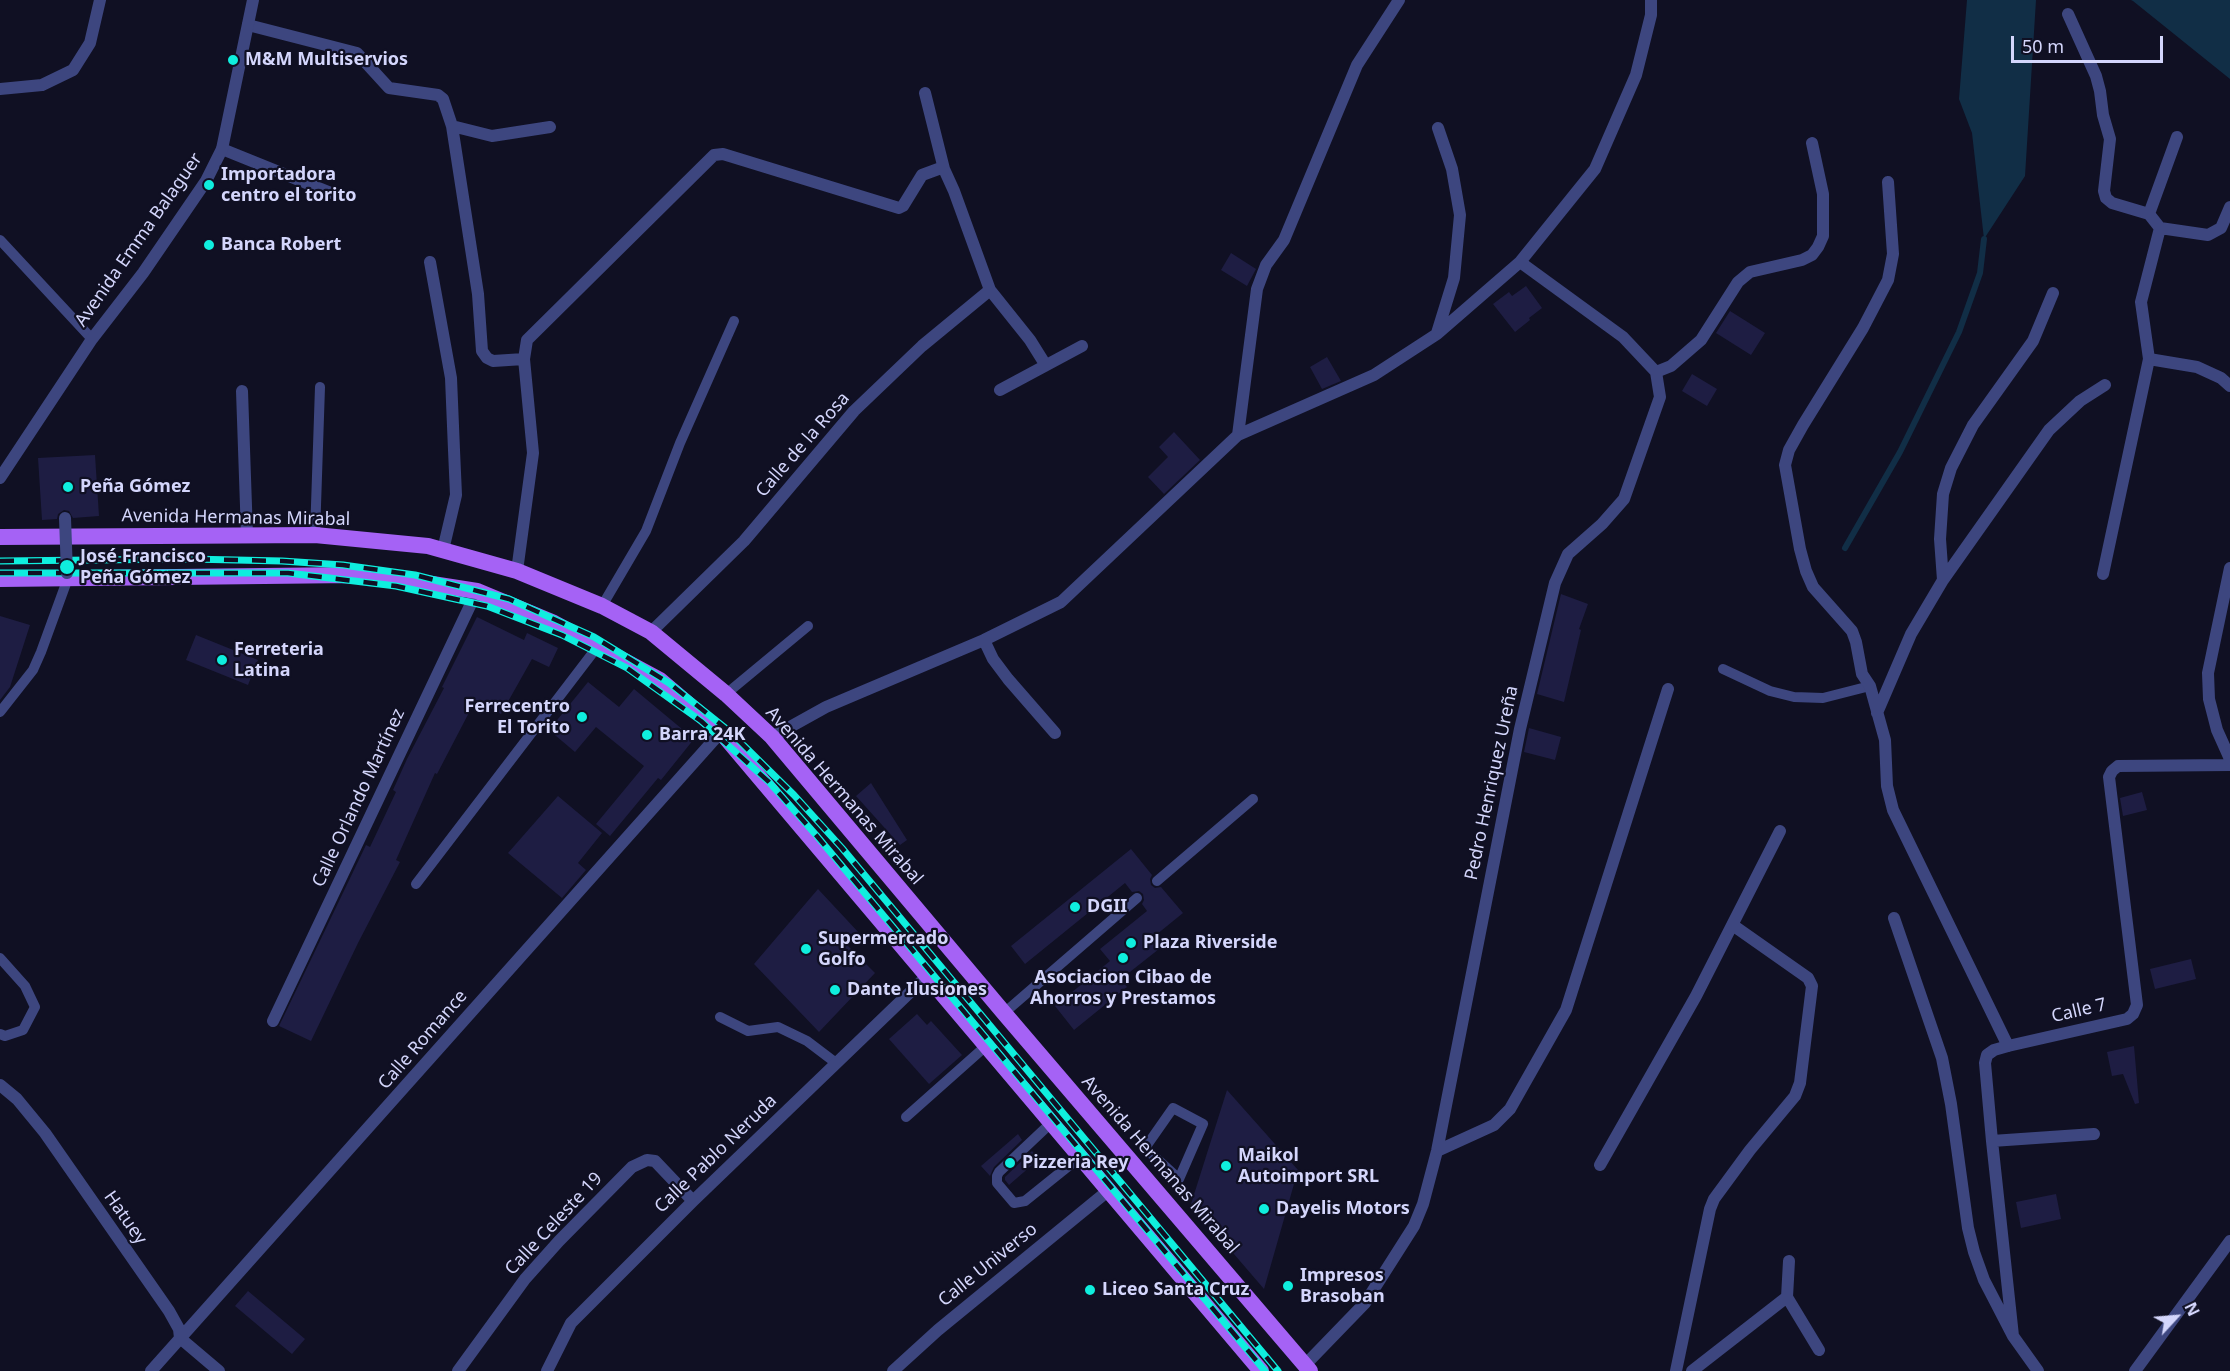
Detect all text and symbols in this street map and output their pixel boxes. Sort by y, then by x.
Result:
scale bar [2014,24,2166,62]
text: 50 m [2022,34,2064,58]
place label: M&M Multiservios [245,49,408,71]
marker: M&M Multiservios [226,53,240,67]
street label: Avenida Emma Balaguer [71,149,207,331]
place label: Importadora centro el torito [221,164,357,207]
marker: Importadora centro el torito [202,178,216,192]
place label: Banca Robert [221,234,341,256]
marker: Banca Robert [202,238,216,252]
street label: Calle de la Rosa [752,388,854,502]
place label: Peña Gómez [80,476,190,498]
marker: Peña Gómez [61,480,75,494]
street label: Avenida Hermanas Mirabal [121,505,351,531]
place label: José Francisco Peña Gómez [80,546,206,588]
marker: José Francisco Peña Gómez [58,558,76,576]
place label: Ferreteria Latina [234,639,324,682]
marker: Ferreteria Latina [215,653,229,667]
street label: Pedro Henriquez Ureña [1461,684,1523,882]
place label: Ferrecentro El Torito [464,696,570,738]
street label: Avenida Hermanas Mirabal [761,703,927,889]
street label: Calle Orlando Martínez [308,705,410,891]
marker: Ferrecentro El Torito [575,710,589,724]
place label: Barra 24K [659,724,745,746]
marker: Barra 24K [640,728,654,742]
place label: DGII [1087,896,1127,918]
marker: DGII [1068,900,1082,914]
place label: Supermercado Golfo [818,928,948,970]
place label: Plaza Riverside [1143,932,1277,954]
marker: Plaza Riverside [1124,936,1138,950]
marker: Supermercado Golfo [799,942,813,956]
marker: Asociacion Cibao de Ahorros y Prestamos [1116,951,1130,965]
place label: Asociacion Cibao de Ahorros y Prestamos [1030,967,1216,1010]
place label: Dante Ilusiones [847,979,987,1001]
marker: Dante Ilusiones [828,983,842,997]
street label: Calle Romance [374,986,472,1094]
street label: Calle 7 [2049,994,2109,1028]
street label: Avenida Hermanas Mirabal [1077,1072,1243,1258]
street label: Calle Pablo Neruda [650,1090,782,1218]
place label: Maikol Autoimport SRL [1238,1145,1379,1188]
place label: Pizzeria Rey [1022,1152,1128,1174]
marker: Pizzeria Rey [1003,1156,1017,1170]
marker: Maikol Autoimport SRL [1219,1159,1233,1173]
street label: Calle Celeste 19 [501,1168,607,1280]
street label: Hatuey [99,1187,151,1249]
place label: Dayelis Motors [1276,1198,1410,1220]
marker: Dayelis Motors [1257,1202,1271,1216]
street label: Calle Universo [934,1219,1042,1311]
place label: Impresos Brasoban [1300,1265,1385,1308]
place label: Liceo Santa Cruz [1102,1279,1249,1301]
marker: Impresos Brasoban [1281,1279,1295,1293]
marker: Liceo Santa Cruz [1083,1283,1097,1297]
north arrow [2146,1287,2206,1347]
text: N [2179,1298,2205,1320]

